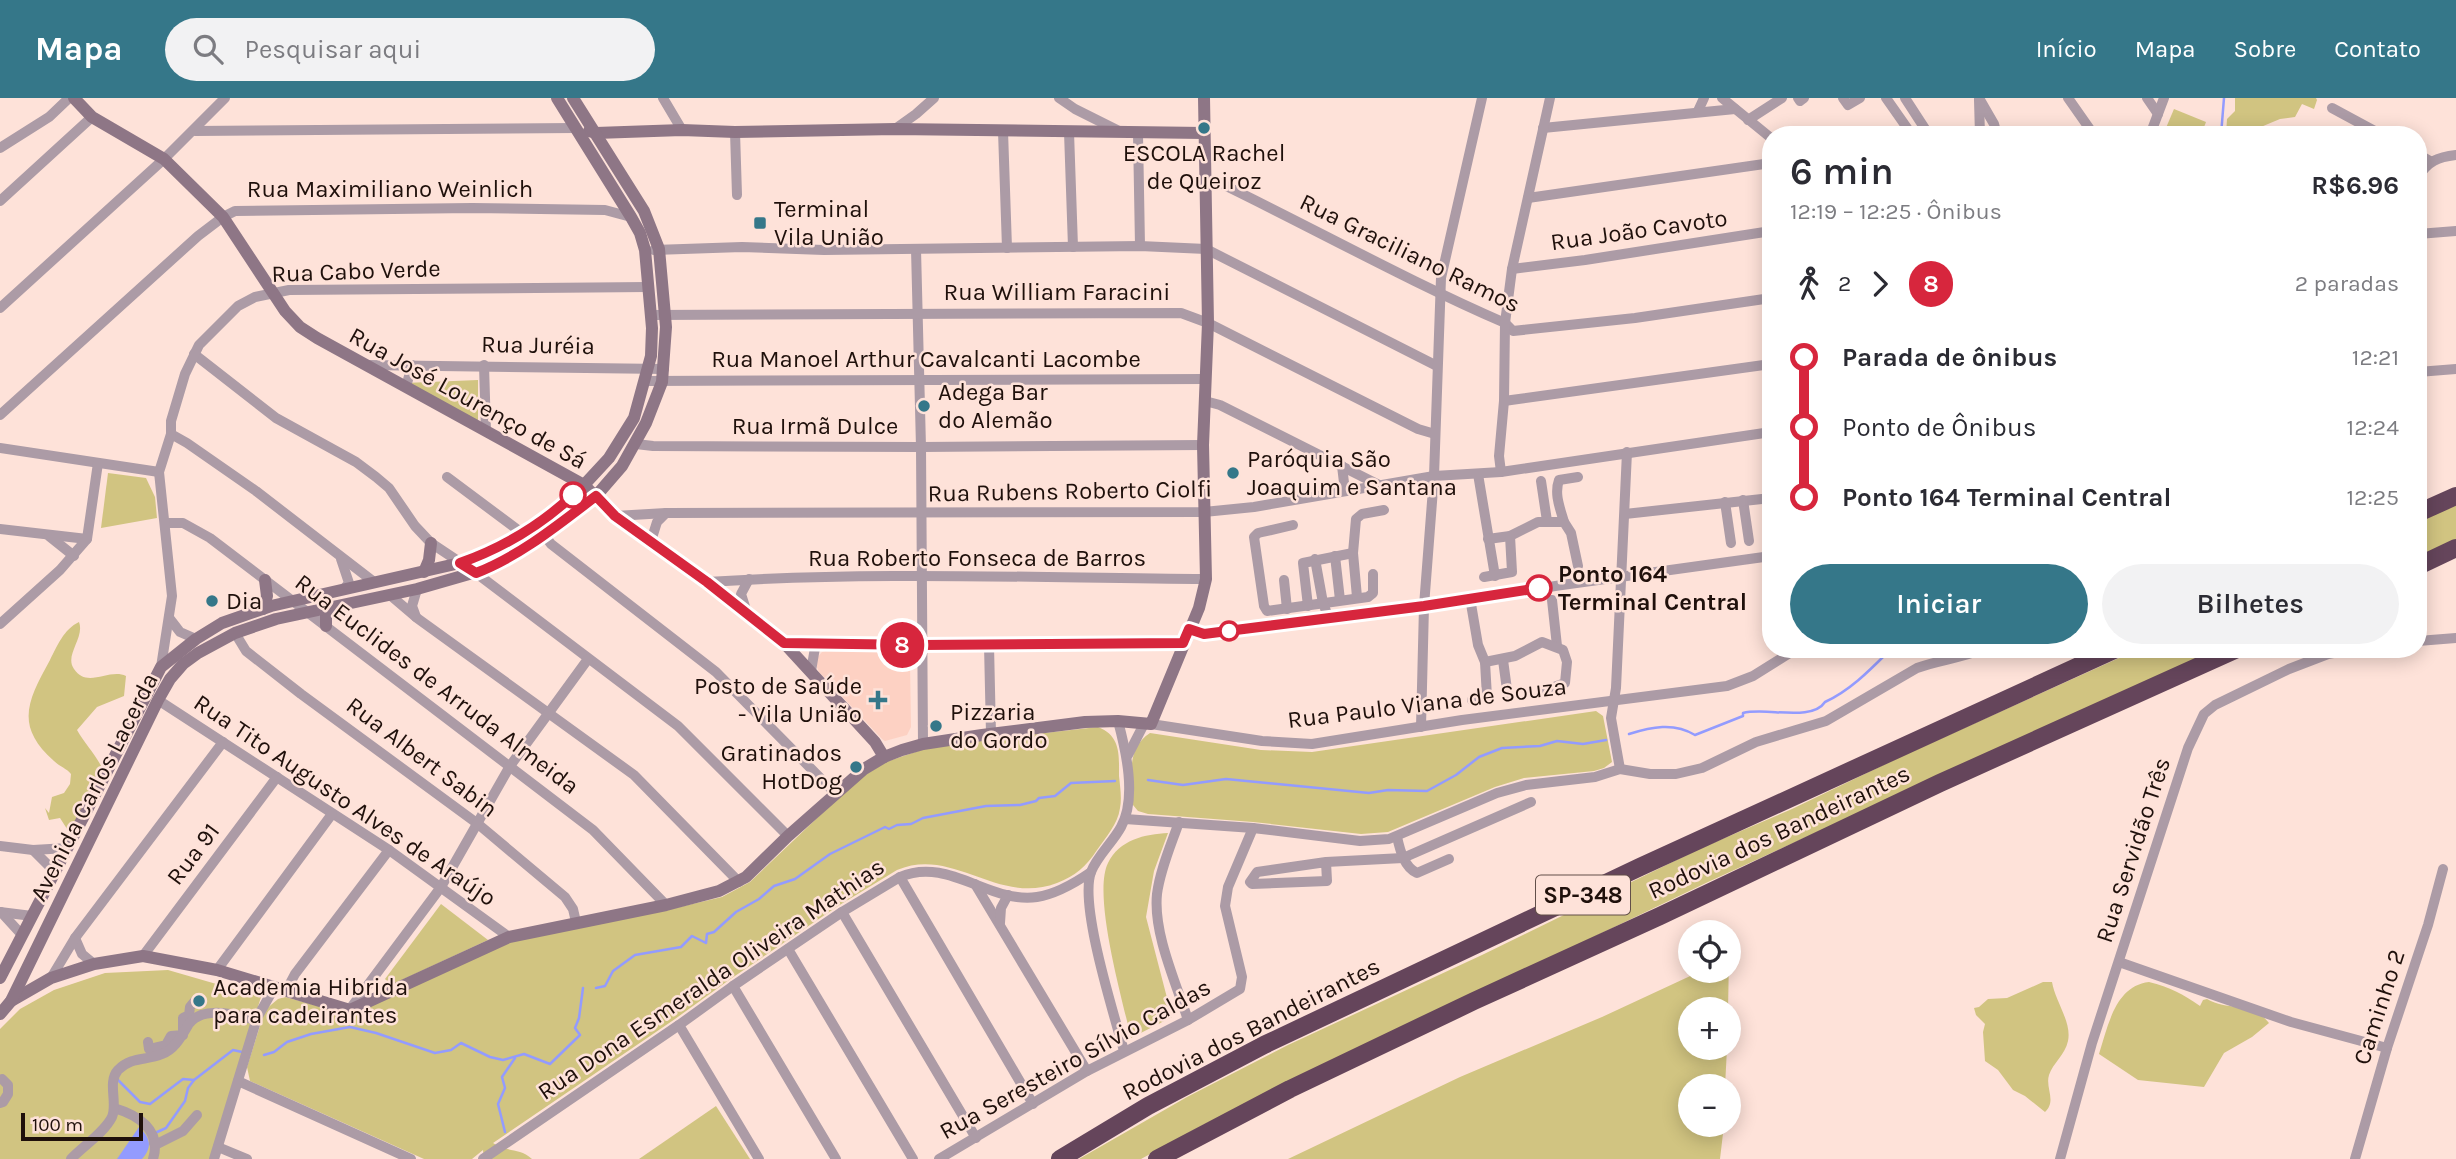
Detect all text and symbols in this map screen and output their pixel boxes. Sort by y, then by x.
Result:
search box [165,18,655,81]
text: Mapa [35,30,123,68]
icon: search [189,30,227,68]
text: Pesquisar aqui [245,34,421,65]
text: Início [2036,35,2097,63]
text: Mapa [2135,35,2195,63]
text: Sobre [2233,35,2296,63]
text: Contato [2334,35,2421,63]
marker: ESCOLA Rachel de Queiroz [1196,120,1212,136]
place label: ESCOLA Rachel de Queiroz [1123,139,1285,195]
text: 6 min [1790,149,1894,194]
text: R$6.96 [2311,170,2399,201]
street label: Rua Maximiliano Weinlich [247,175,533,203]
street label: Rua Graciliano Ramos [1295,187,1525,319]
place label: Terminal Vila União [774,195,884,251]
text: 12:19 – 12:25 · Ônibus [1790,198,2002,225]
street label: Rua João Cavoto [1549,204,1729,256]
marker: Terminal Vila União [752,215,768,231]
street label: Rua Cabo Verde [271,254,441,288]
icon: walk [1790,265,1828,303]
icon: forward [1861,265,1899,303]
text: 2 [1838,270,1851,297]
text: 8 [1923,270,1939,298]
text: 2 paradas [2295,270,2399,297]
street label: Rua William Faracini [944,278,1170,306]
street label: Rua José Lourenço de Sá [344,321,592,475]
street label: Rua Juréia [481,330,595,360]
text: Parada de ônibus [1842,342,2057,373]
text: 12:21 [2352,344,2399,371]
street label: Rua Manoel Arthur Cavalcanti Lacombe [711,345,1141,373]
place label: Adega Bar do Alemão [938,378,1053,434]
marker: Adega Bar do Alemão [916,398,932,414]
street label: Rua Irmã Dulce [732,412,898,440]
text: Ponto de Ônibus [1842,412,2036,443]
text: 12:24 [2347,414,2399,441]
place label: Paróquia São Joaquim e Santana [1247,445,1457,501]
marker: Paróquia São Joaquim e Santana [1225,465,1241,481]
street label: Rua Rubens Roberto Ciolfi [927,475,1213,507]
unlabelled marker [560,482,586,508]
text: Ponto 164 Terminal Central [1842,482,2171,513]
text: 12:25 [2346,484,2399,511]
street label: Rua Roberto Fonseca de Barros [808,544,1146,572]
place label: Ponto 164 Terminal Central [1558,560,1747,616]
button: Iniciar [1790,564,2088,644]
button: Bilhetes [2102,564,2399,644]
street label: Rua Euclides de Arruda Almeida [290,568,584,800]
marker: Ponto 164 Terminal Central [1526,575,1552,601]
place label: Dia [226,587,262,615]
marker: Dia [204,593,220,609]
unlabelled marker [1219,621,1239,641]
line badge: 8 [879,622,925,668]
text: 8 [894,631,910,659]
street label: Avenida Carlos Lacerda [24,668,164,906]
place label: Posto de Saúde - Vila União [694,672,862,728]
street label: Rua Paulo Viana de Souza [1286,672,1568,734]
street label: Rua Tito Augusto Alves de Araújo [189,688,501,912]
marker: Posto de Saúde - Vila União [868,690,888,710]
street label: Rua Albert Sabin [341,691,503,823]
place label: Pizzaria do Gordo [950,698,1048,754]
marker: Pizzaria do Gordo [928,718,944,734]
place label: Gratinados HotDog [721,739,842,795]
street label: Rua Servidão Três [2090,754,2176,946]
marker: Gratinados HotDog [848,759,864,775]
street label: Rodovia dos Bandeirantes [1644,759,1914,905]
street label: Rua 91 [161,818,225,890]
street label: Rua Dona Esmeralda Oliveira Mathias [533,852,889,1106]
road number: SP-348 [1536,876,1630,915]
map controls [1678,920,1741,1137]
button: locate [1678,920,1741,983]
street label: Caminho 2 [2347,946,2411,1068]
street label: Rodovia dos Bandeirantes [1117,952,1385,1106]
place label: Academia Hibrida para cadeirantes [213,973,408,1029]
street label: Rua Seresteiro Sílvio Caldas [935,973,1215,1145]
marker: Academia Hibrida para cadeirantes [191,993,207,1009]
button: + [1678,997,1741,1060]
button: − [1678,1074,1741,1137]
scale bar [21,1110,144,1142]
text: 100 m [32,1114,83,1136]

